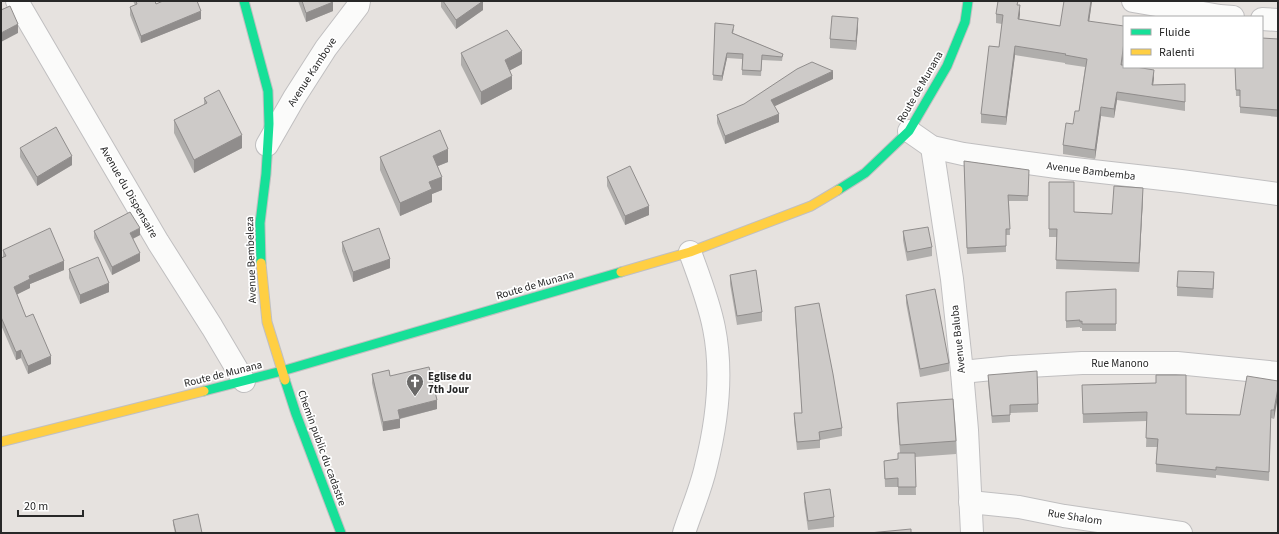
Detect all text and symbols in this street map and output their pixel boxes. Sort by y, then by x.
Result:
legend [1123,16,1263,68]
text: Fluide [1159,24,1190,41]
street label: Avenue Kambove [284,34,340,110]
text: Ralenti [1159,44,1194,61]
street label: Route de Munana [893,49,947,125]
street label: Avenue du Dispensaire [96,143,162,241]
street label: Avenue Bambemba [1046,158,1136,184]
street label: Avenue Bembeleza [242,216,260,304]
street label: Route de Munana [494,267,576,303]
street label: Avenue Baluba [947,304,969,374]
street label: Rue Manono [1091,356,1149,371]
street label: Route de Munana [182,357,264,391]
place label: Eglise du 7th Jour [428,369,471,397]
church icon: Eglise du 7th Jour [405,372,425,397]
street label: Chemin public du cadastre [294,388,350,509]
scale bar [18,492,83,518]
text: 20 m [24,498,48,515]
street label: Rue Shalom [1047,505,1103,529]

